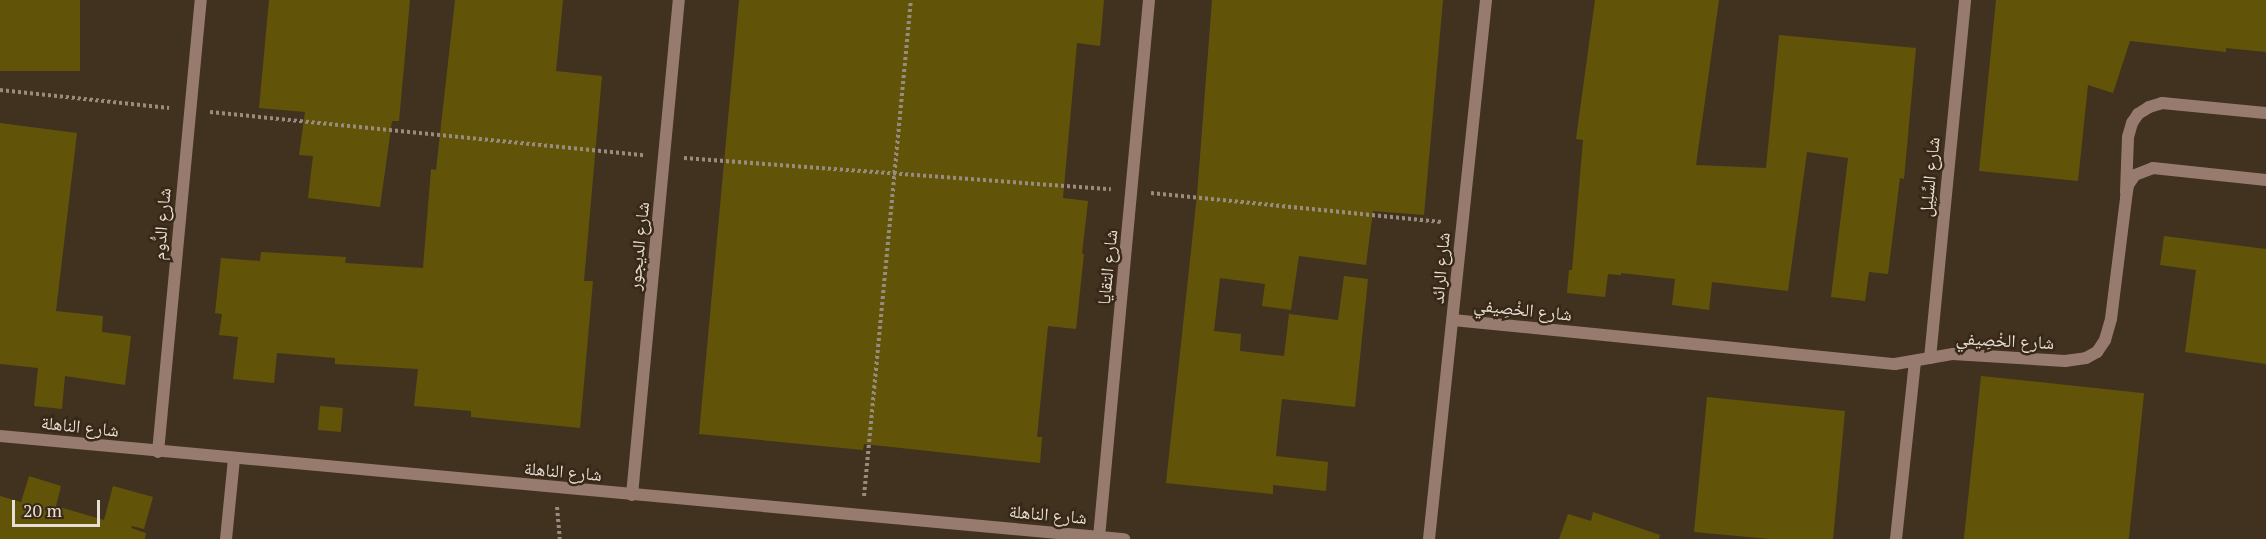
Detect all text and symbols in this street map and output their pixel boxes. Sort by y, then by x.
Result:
street label: شارع السِّلِيل [1914,136,1944,218]
street label: شارع الدُّوم [147,187,175,261]
street label: شارع الديجور [623,201,653,291]
street label: شارع التقايا [1092,228,1122,306]
street label: شارع الرائد [1426,231,1454,305]
street label: شارع الخْصِيفي [1473,293,1573,325]
street label: شارع الخْصِيفي [1955,327,2055,353]
street label: شارع الناهلة [40,411,120,441]
street label: شارع الناهلة [523,457,603,485]
scale bar [15,488,104,526]
text: 20 m [23,498,62,522]
street label: شارع الناهلة [1008,500,1088,528]

